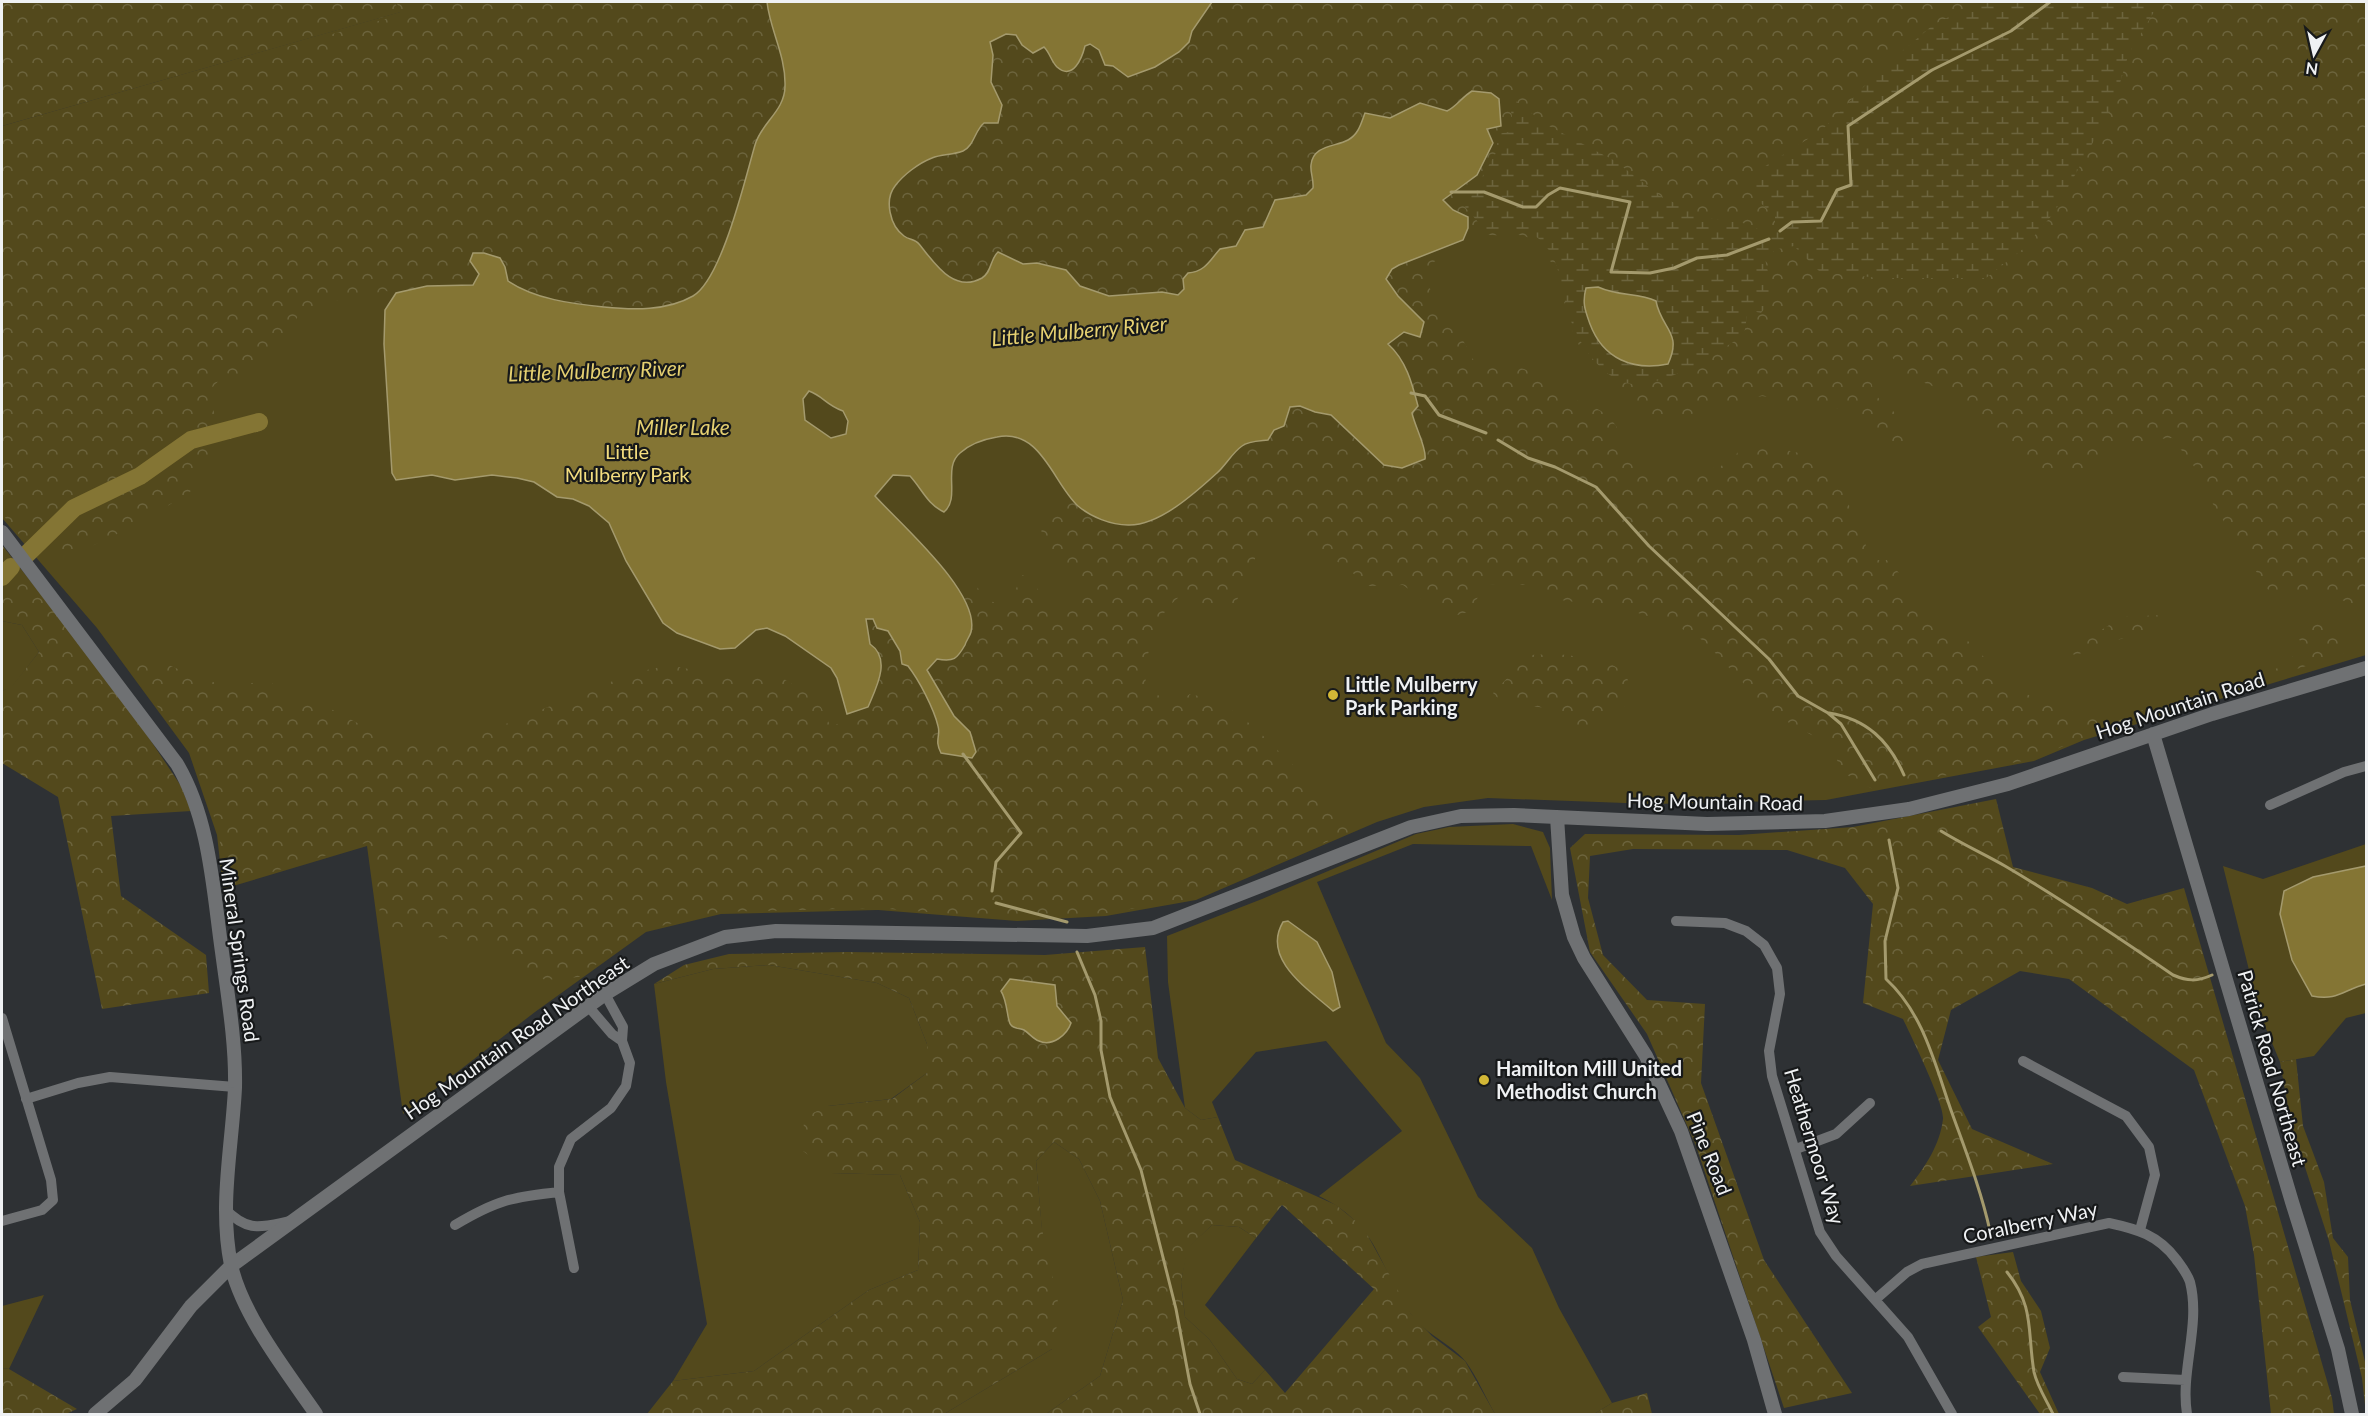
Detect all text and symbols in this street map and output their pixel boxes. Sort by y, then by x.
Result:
north arrow [2284,24,2344,84]
text: N [2304,59,2319,80]
water label: Little Mulberry River [990,310,1169,350]
water label: Little Mulberry River [508,354,685,386]
water label: Miller Lake [636,414,730,439]
park label: Little Mulberry Park [565,439,690,486]
street label: Hog Mountain Road [2093,666,2267,744]
place label: Little Mulberry Park Parking [1345,672,1478,719]
marker: Little Mulberry Park Parking [1326,688,1340,702]
street label: Hog Mountain Road [1627,787,1803,815]
street label: Mineral Springs Road [215,856,265,1044]
street label: Hog Mountain Road Northeast [399,950,633,1124]
street label: Patrick Road Northeast [2233,967,2313,1169]
place label: Hamilton Mill United Methodist Church [1496,1056,1682,1103]
street label: Heathermoor Way [1780,1065,1850,1228]
marker: Hamilton Mill United Methodist Church [1477,1073,1491,1087]
street label: Pine Road [1682,1108,1738,1198]
street label: Coralberry Way [1961,1196,2100,1248]

